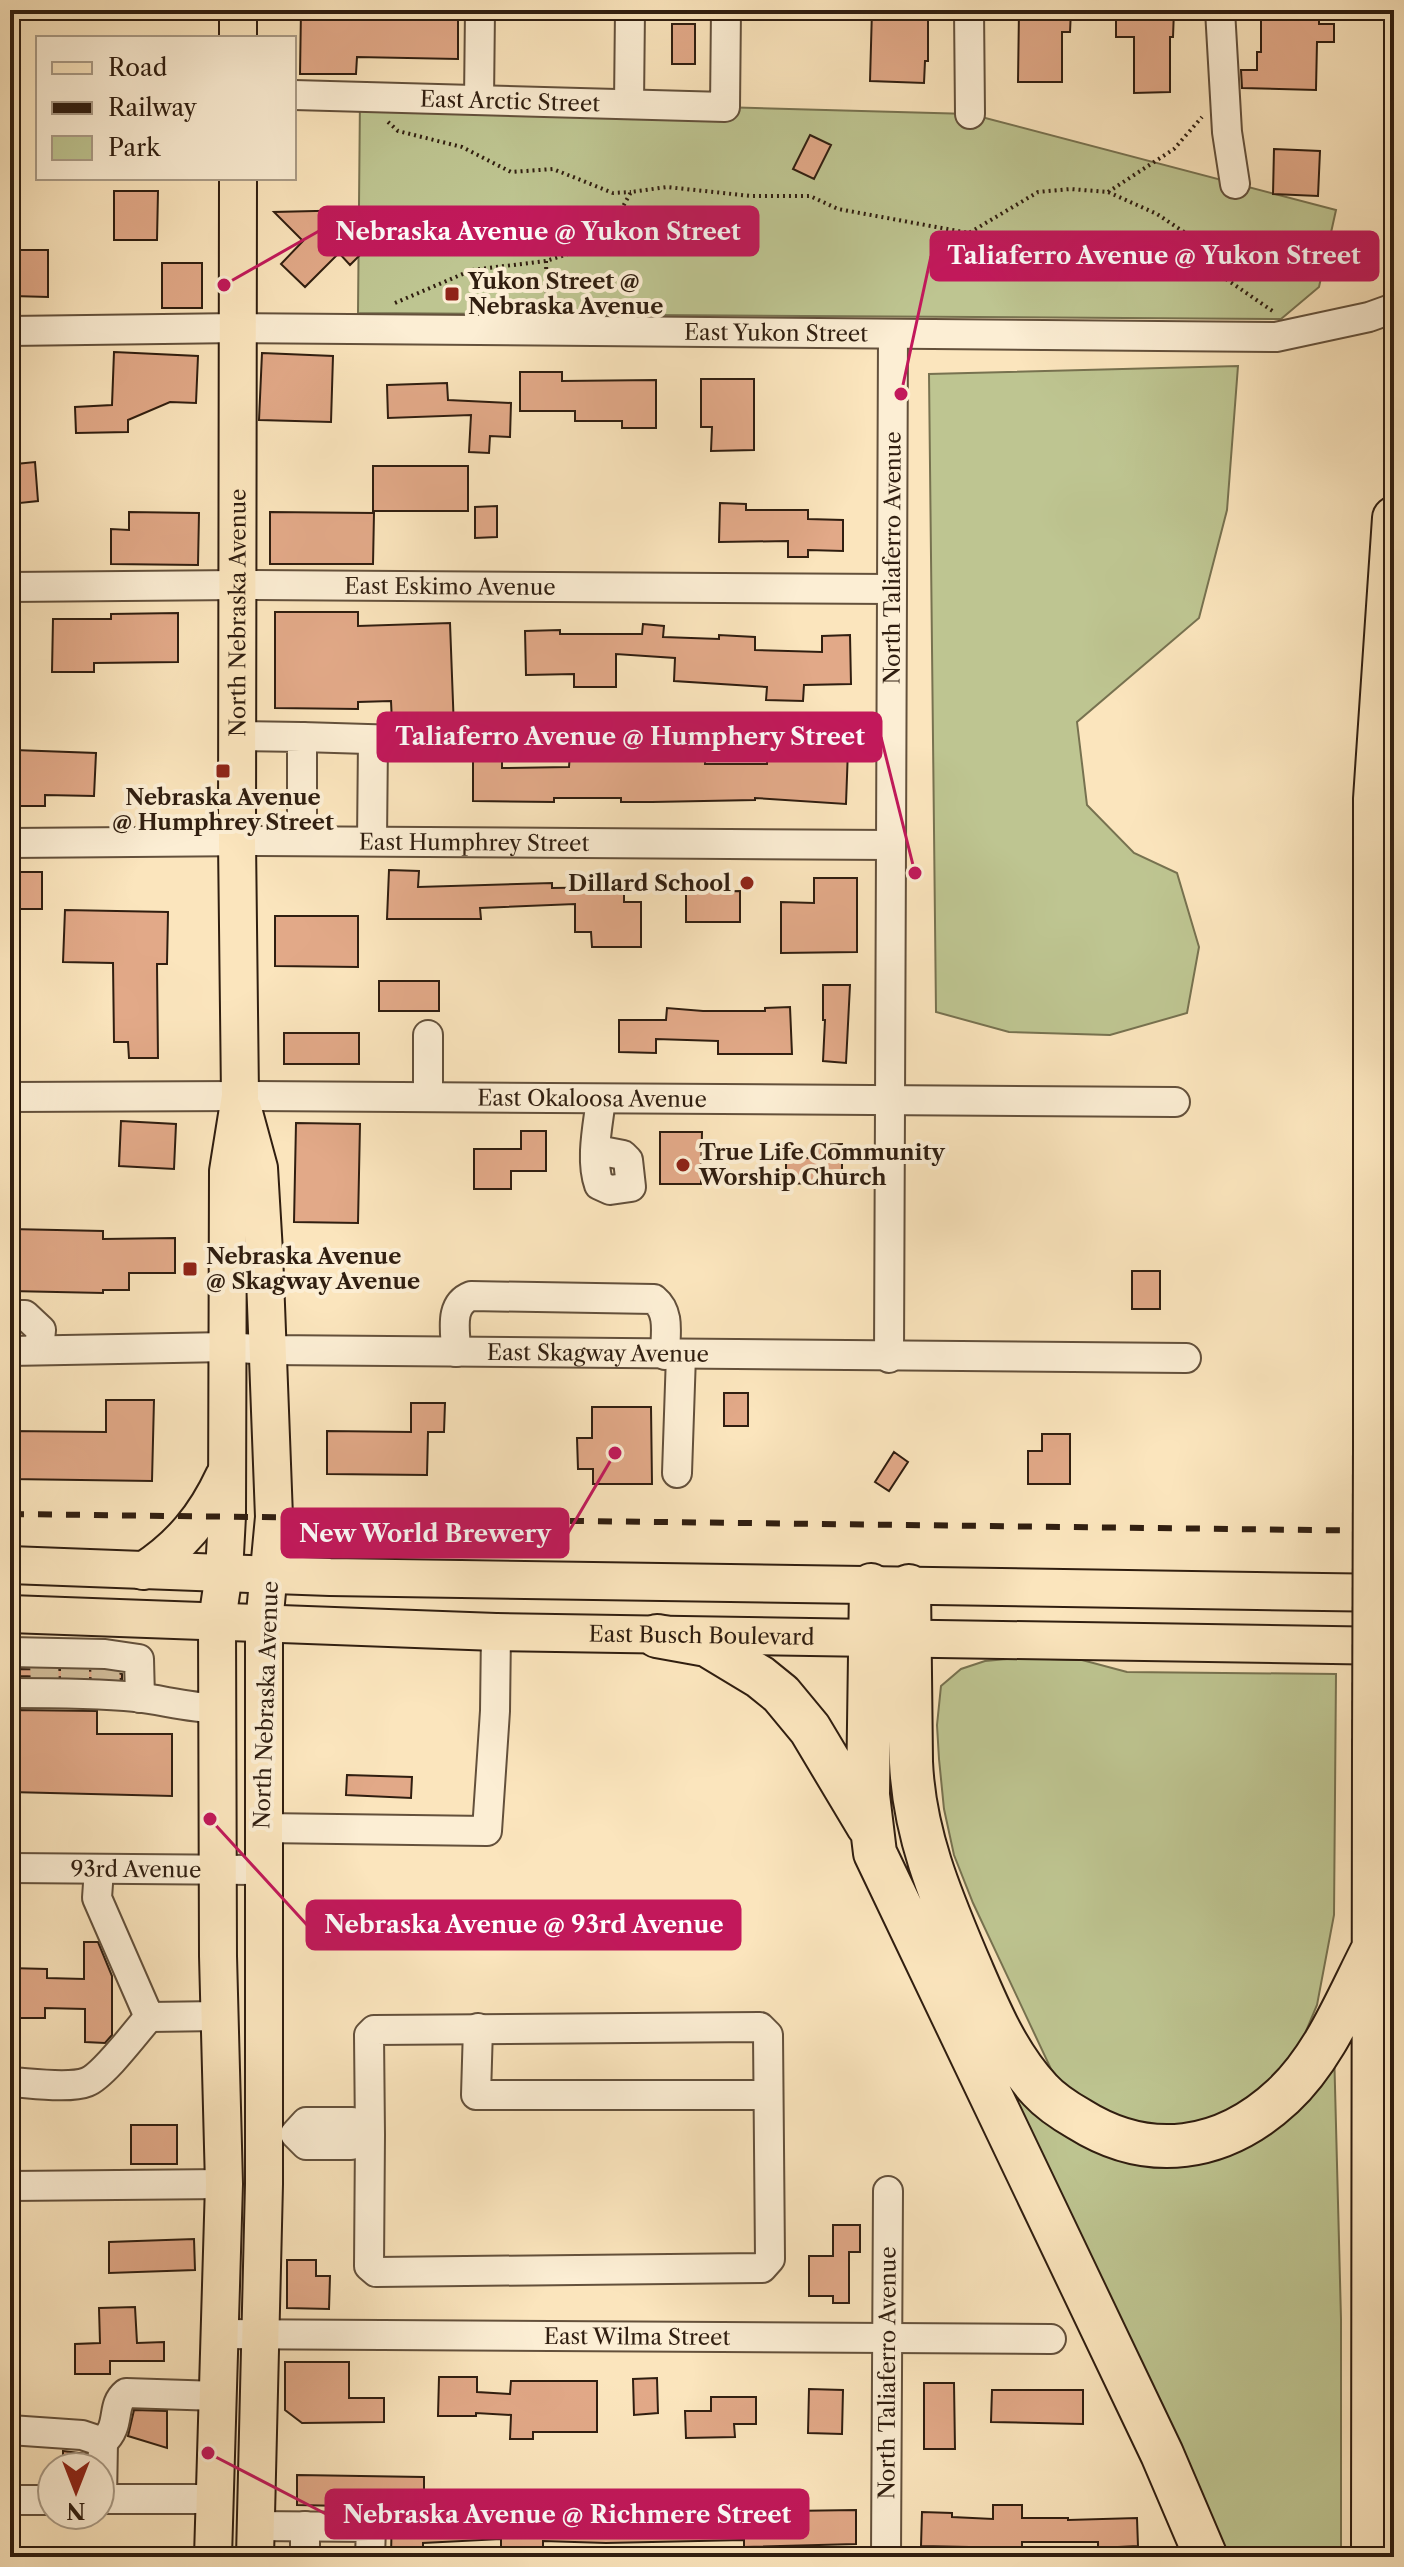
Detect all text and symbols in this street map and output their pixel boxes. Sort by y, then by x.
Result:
legend [36,36,296,180]
text: Road [108,53,168,82]
street label: East Arctic Street [419,85,601,117]
text: Railway [108,93,198,122]
text: Park [108,133,161,162]
callout: Nebraska Avenue @ Yukon Street [319,207,758,255]
text: Nebraska Avenue @ Yukon Street [335,217,741,246]
callout: Taliaferro Avenue @ Yukon Street [931,232,1378,280]
text: Taliaferro Avenue @ Yukon Street [947,241,1361,270]
place label: Yukon Street @ Nebraska Avenue [467,268,663,320]
marker: Yukon Street @ Nebraska Avenue [443,285,461,303]
street label: East Yukon Street [684,318,868,347]
street label: North Taliaferro Avenue [878,431,906,685]
street label: North Nebraska Avenue [224,489,251,737]
street label: East Eskimo Avenue [344,572,556,600]
callout: Taliaferro Avenue @ Humphery Street [378,713,881,761]
text: Taliaferro Avenue @ Humphery Street [395,722,865,751]
marker: Nebraska Avenue @ Humphrey Street [214,762,232,780]
place label: Nebraska Avenue @ Humphrey Street [112,784,334,836]
street label: East Humphrey Street [359,828,590,857]
place label: Dillard School [568,870,731,897]
marker: Dillard School [738,874,756,892]
street label: East Okaloosa Avenue [477,1084,707,1112]
place label: True Life Community Worship Church [698,1139,945,1191]
marker: True Life Community Worship Church [674,1156,692,1174]
place label: Nebraska Avenue @ Skagway Avenue [206,1243,420,1295]
marker: Nebraska Avenue @ Skagway Avenue [181,1260,199,1278]
street label: East Skagway Avenue [487,1338,709,1367]
callout: New World Brewery [282,1509,568,1557]
text: New World Brewery [299,1519,552,1548]
street label: North Nebraska Avenue [248,1581,284,1829]
street label: East Busch Boulevard [589,1620,815,1650]
street label: 93rd Avenue [71,1855,201,1883]
callout: Nebraska Avenue @ 93rd Avenue [307,1901,740,1949]
text: Nebraska Avenue @ 93rd Avenue [324,1910,724,1939]
street label: North Taliaferro Avenue [873,2246,901,2500]
street label: East Wilma Street [544,2322,731,2351]
north arrow [36,2451,116,2531]
callout: Nebraska Avenue @ Richmere Street [326,2490,808,2538]
text: N [66,2497,86,2524]
text: Nebraska Avenue @ Richmere Street [343,2500,792,2529]

